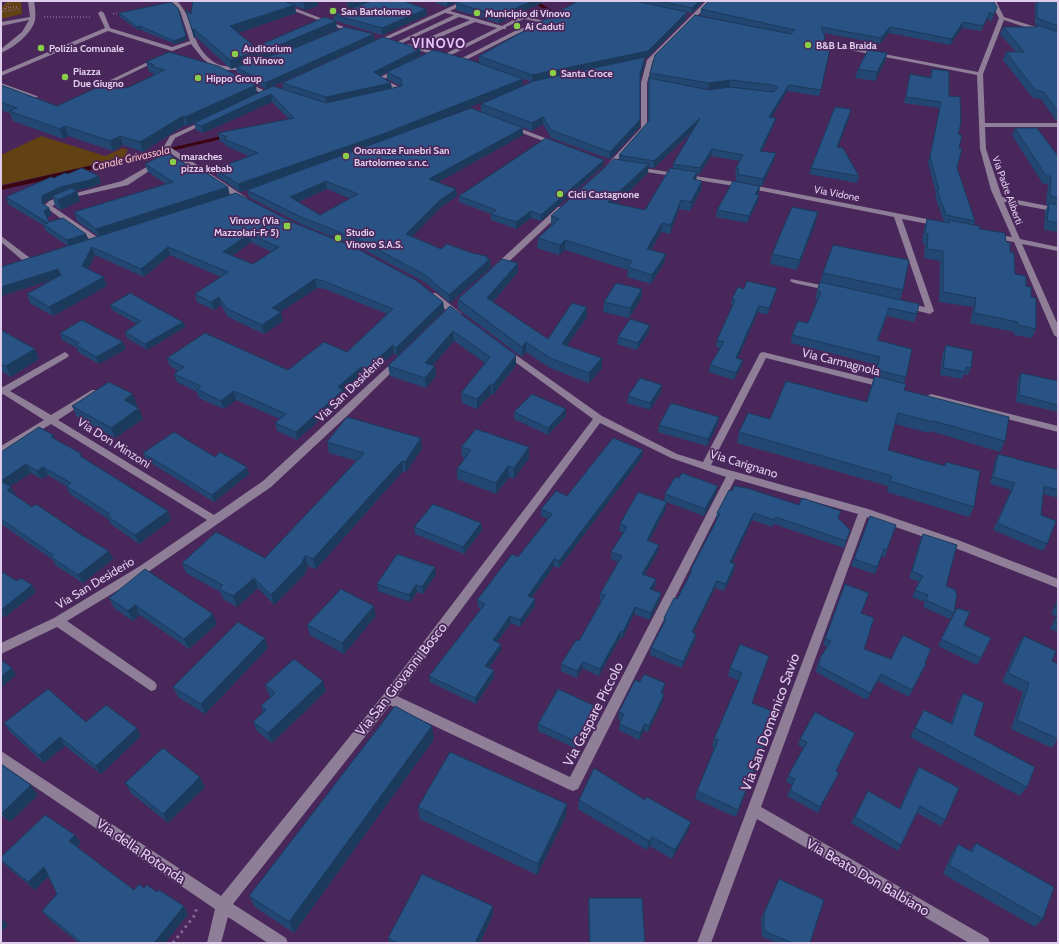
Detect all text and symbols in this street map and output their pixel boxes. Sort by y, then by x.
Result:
place label: San Bartolomeo [341,5,411,18]
marker: San Bartolomeo [328,6,338,16]
place label: Municipio di Vinovo [485,7,571,20]
marker: Municipio di Vinovo [472,8,482,18]
place label: Ai Caduti [525,20,564,33]
marker: Ai Caduti [512,21,522,31]
district label: VINOVO [412,35,466,51]
place label: B&B La Braida [816,39,877,52]
marker: B&B La Braida [803,40,813,50]
place label: Polizia Comunale [49,42,124,55]
place label: Auditorium di Vinovo [243,42,292,67]
marker: Polizia Comunale [36,43,46,53]
marker: Auditorium di Vinovo [230,49,240,59]
place label: Piazza Due Giugno [73,65,124,90]
place label: Santa Croce [561,67,613,80]
marker: Santa Croce [548,68,558,78]
marker: Piazza Due Giugno [60,72,70,82]
place label: Hippo Group [206,72,262,85]
marker: Hippo Group [193,73,203,83]
water label: Canale Grivassola [91,142,171,174]
place label: Onoranze Funebri San Bartolomeo s.n.c. [354,144,450,169]
place label: maraches pizza kebab [181,150,232,175]
marker: Onoranze Funebri San Bartolomeo s.n.c. [341,151,351,161]
street label: Via Padre Aliberti [989,154,1026,226]
marker: maraches pizza kebab [168,157,178,167]
street label: Via Vidone [813,183,861,204]
place label: Cicli Castagnone [568,188,639,201]
marker: Cicli Castagnone [555,189,565,199]
place label: Vinovo (Via Mazzolari-Fr 5) [214,214,279,239]
marker: Vinovo (Via Mazzolari-Fr 5) [282,221,292,231]
place label: Studio Vinovo S.A.S. [346,226,403,251]
marker: Studio Vinovo S.A.S. [333,233,343,243]
street label: Via Carmagnola [801,345,882,379]
street label: Via San Desiderio [312,352,387,425]
street label: Via Don Minzoni [75,414,154,471]
street label: Via Carignano [708,446,780,481]
street label: Via San Desiderio [53,553,137,612]
street label: Via San Giovanni Bosco [351,619,451,739]
street label: Via San Domenico Savio [737,650,803,793]
street label: Via Gaspare Piccolo [559,658,627,769]
street label: Via della Rotonda [93,814,189,888]
street label: Via Beato Don Balbiano [803,834,933,920]

